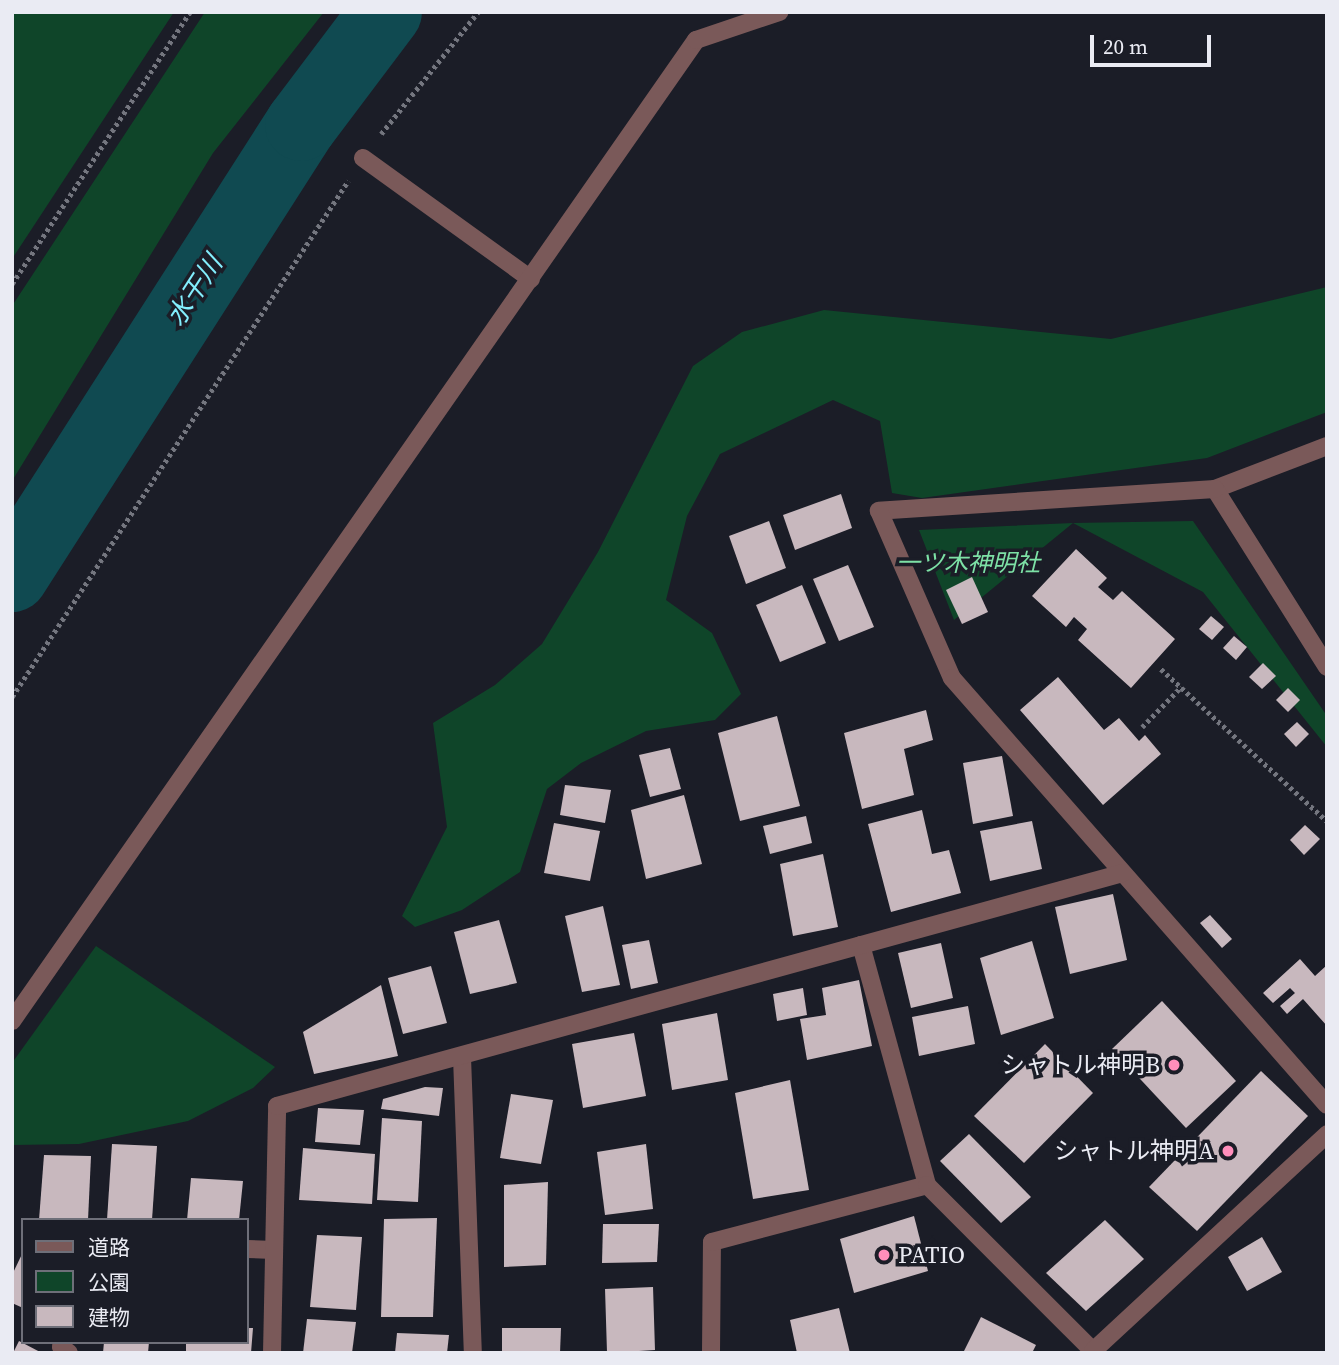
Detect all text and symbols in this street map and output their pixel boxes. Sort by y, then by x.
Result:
scale bar [1094,21,1215,65]
text: 20 m [1103,32,1148,61]
water label: 水干川 [161,250,229,332]
park label: 一ツ木神明社 [896,549,1040,577]
place label: シャトル神明B [1001,1051,1160,1079]
marker: シャトル神明B [1166,1057,1182,1073]
place label: シャトル神明A [1054,1137,1214,1165]
marker: シャトル神明A [1220,1143,1236,1159]
legend [21,1218,248,1344]
text: 道路 [88,1233,130,1262]
place label: PATIO [898,1241,965,1269]
marker: PATIO [876,1247,892,1263]
text: 公園 [88,1268,130,1297]
text: 建物 [88,1303,130,1332]

